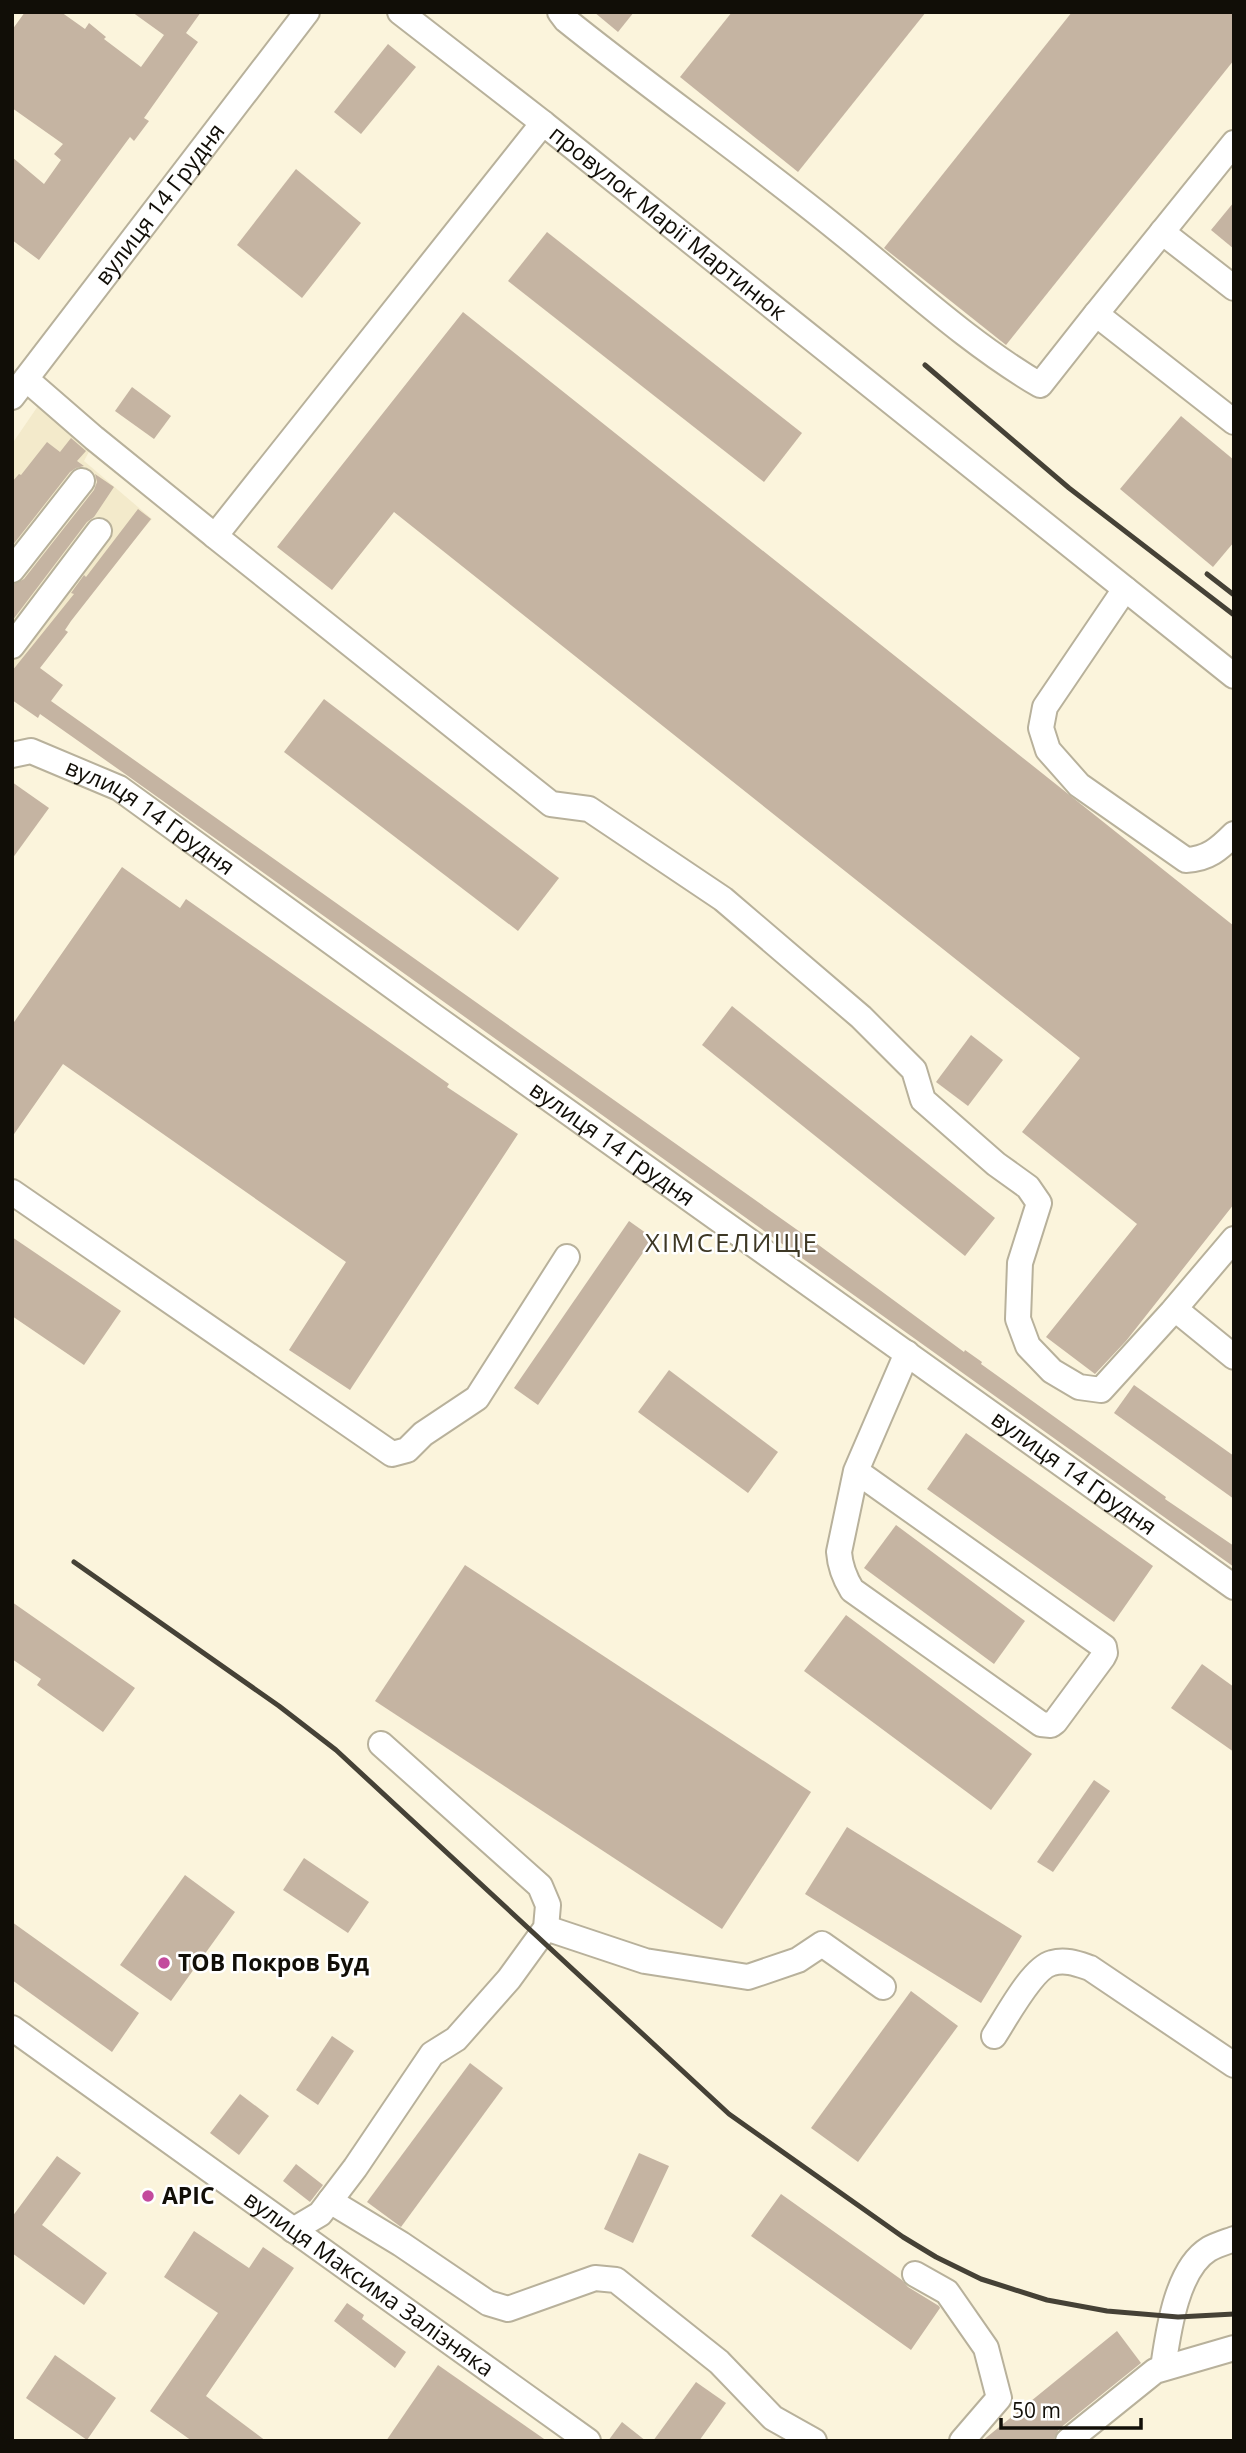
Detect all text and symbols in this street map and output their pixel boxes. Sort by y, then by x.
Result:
street label: вулиця 14 Грудня [87,116,231,291]
street label: провулок Марії Мартинюк [543,117,794,327]
street label: вулиця 14 Грудня [61,750,242,882]
street label: вулиця 14 Грудня [524,1073,702,1213]
district label: ХІМСЕЛИЩЕ [645,1224,819,1260]
street label: вулиця 14 Грудня [985,1402,1164,1542]
place label: ТОВ Покров Буд [178,1946,369,1978]
marker: ТОВ Покров Буд [156,1955,172,1971]
place label: АРІС [162,2179,215,2211]
street label: вулиця Максима Залізняка [238,2182,501,2384]
marker: АРІС [140,2188,156,2204]
scale bar [1001,2386,1141,2430]
text: 50 m [1012,2396,1061,2424]

